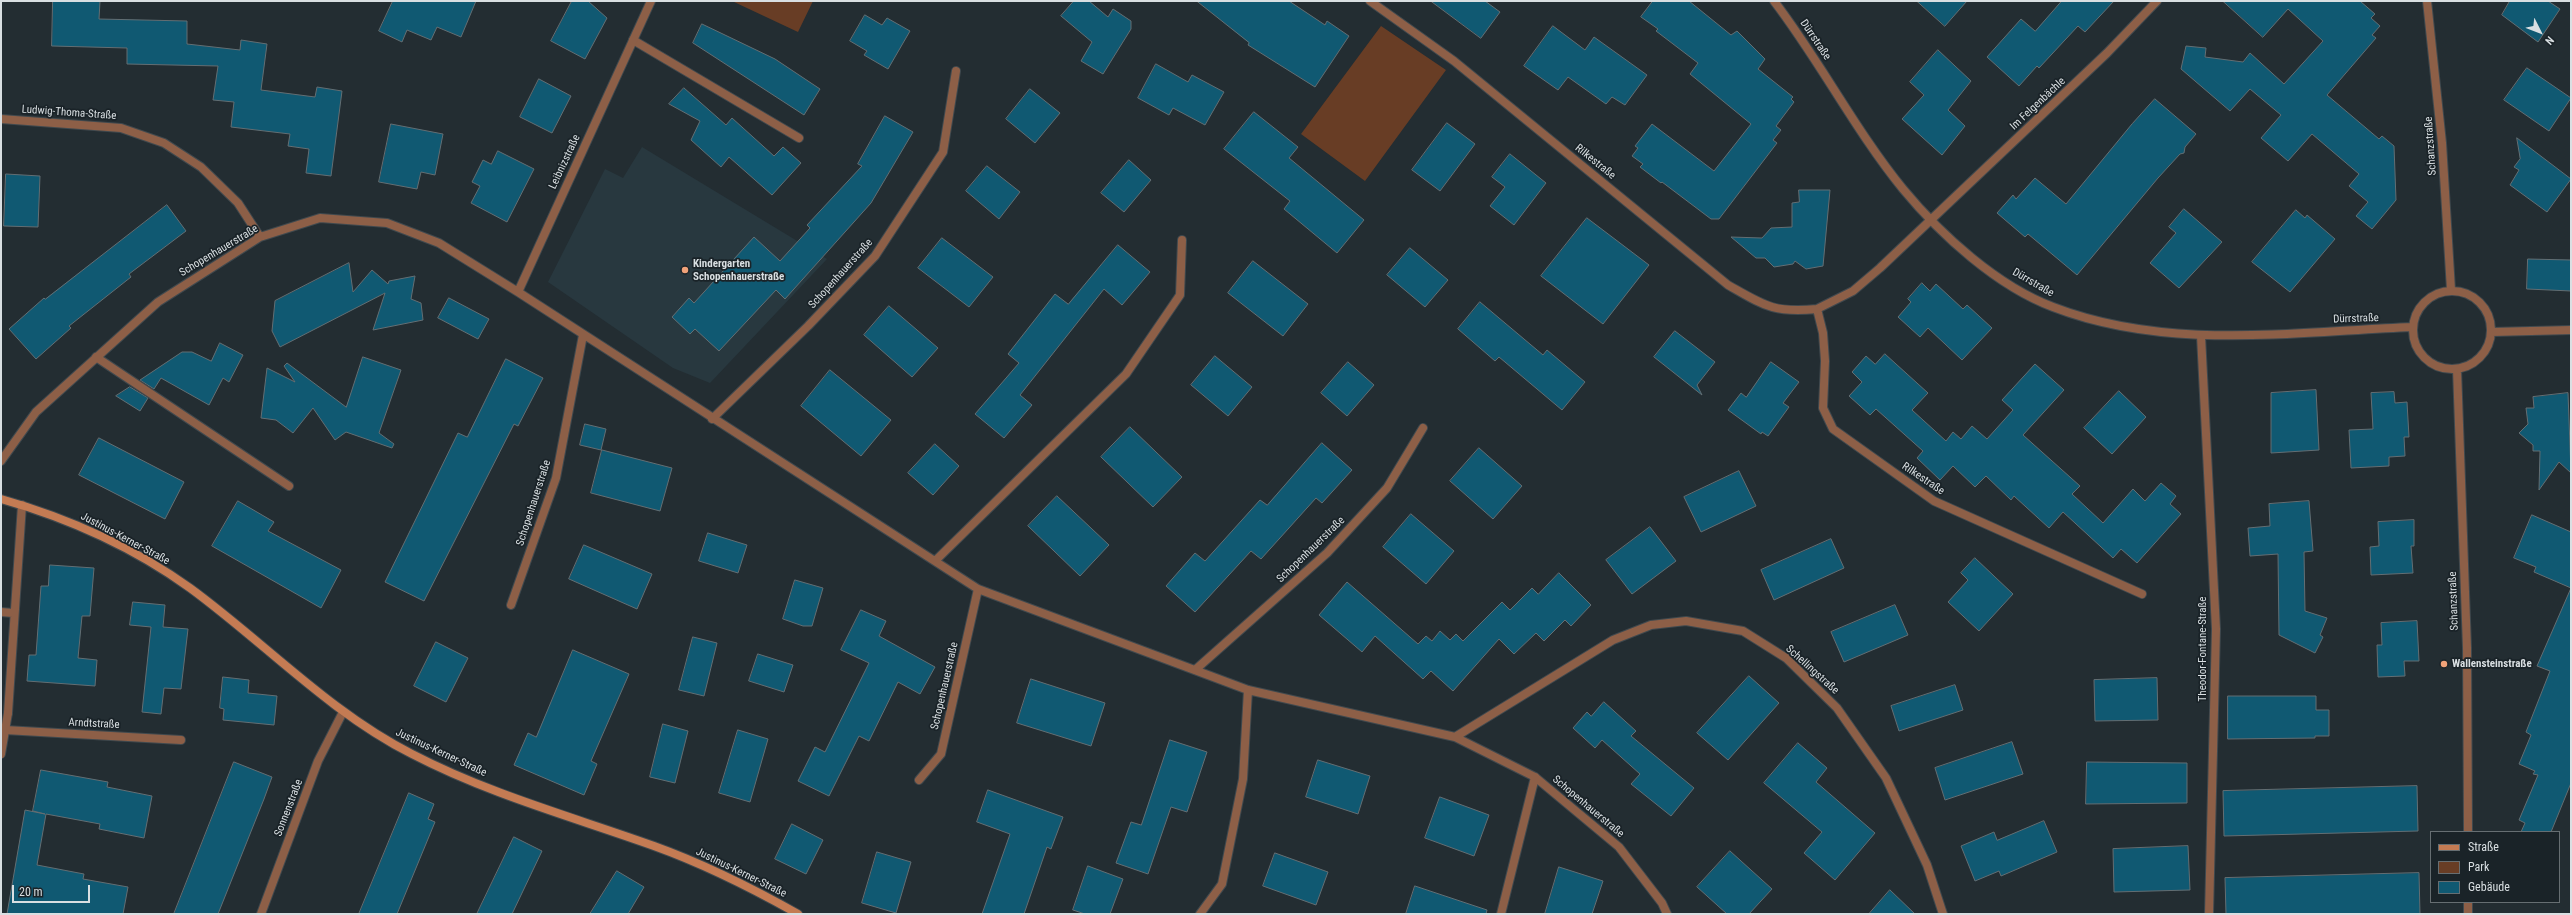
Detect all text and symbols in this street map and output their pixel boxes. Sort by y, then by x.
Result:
north arrow [2520,12,2560,52]
street label: Dürrstraße [1797,17,1833,63]
text: N [2542,34,2556,47]
street label: Im Felgenbächle [2008,75,2068,133]
street label: Ludwig-Thoma-Straße [21,103,117,123]
street label: Schanzstraße [2422,116,2440,176]
street label: Leibnizstraße [547,133,583,191]
street label: Rilkestraße [1572,142,1618,182]
street label: Schopenhauerstraße [177,222,261,280]
street label: Schopenhauerstraße [806,236,876,312]
place label: Kindergarten Schopenhauerstraße [693,257,784,283]
marker: Kindergarten Schopenhauerstraße [680,265,690,275]
street label: Dürrstraße [2010,266,2056,300]
street label: Dürrstraße [2333,312,2379,326]
street label: Schopenhauerstraße [514,458,554,548]
street label: Rilkestraße [1899,460,1947,498]
street label: Justinus-Kerner-Straße [78,510,172,568]
street label: Schopenhauerstraße [1274,514,1348,586]
street label: Schanzstraße [2446,571,2462,631]
street label: Theodor-Fontane-Straße [2196,597,2210,701]
street label: Schopenhauerstraße [929,641,961,731]
street label: Schellingstraße [1783,643,1841,697]
place label: Wallensteinstraße [2452,657,2532,671]
marker: Wallensteinstraße [2439,659,2449,669]
street label: Arndtstraße [68,716,120,732]
street label: Justinus-Kerner-Straße [393,726,489,780]
street label: Schopenhauerstraße [1549,773,1627,841]
street label: Sonnenstraße [272,778,306,838]
legend [2430,831,2560,903]
text: Straße [2468,840,2499,854]
street label: Justinus-Kerner-Straße [694,845,788,901]
text: Park [2468,860,2489,874]
scale bar [14,877,92,903]
text: Gebäude [2468,880,2510,894]
text: 20 m [19,885,43,899]

